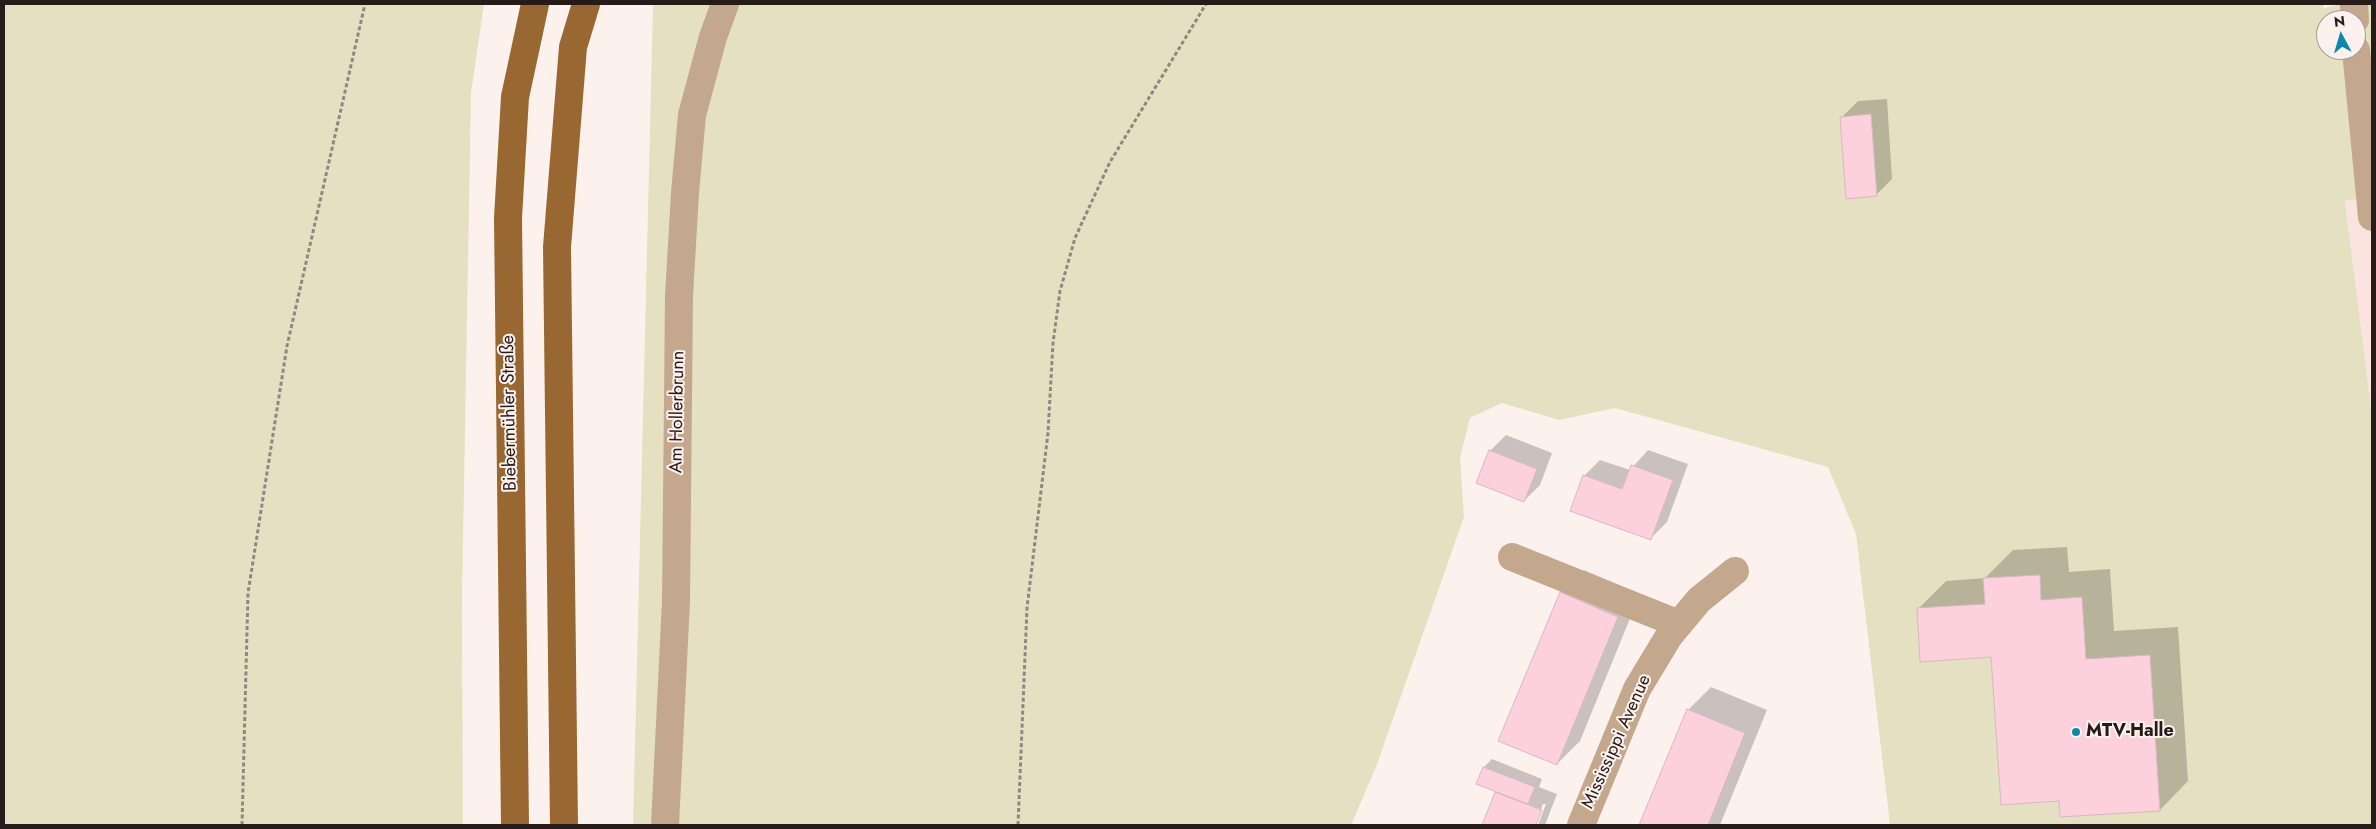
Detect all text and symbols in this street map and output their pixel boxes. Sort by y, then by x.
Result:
north arrow [2316,10,2366,60]
text: N [2333,11,2346,32]
street label: Biebermühler Straße [498,335,522,491]
street label: Am Hollerbrunn [666,351,690,473]
street label: Mississippi Avenue [1578,672,1656,812]
place label: MTV-Halle [2086,721,2174,743]
marker: MTV-Halle [2070,726,2082,738]

